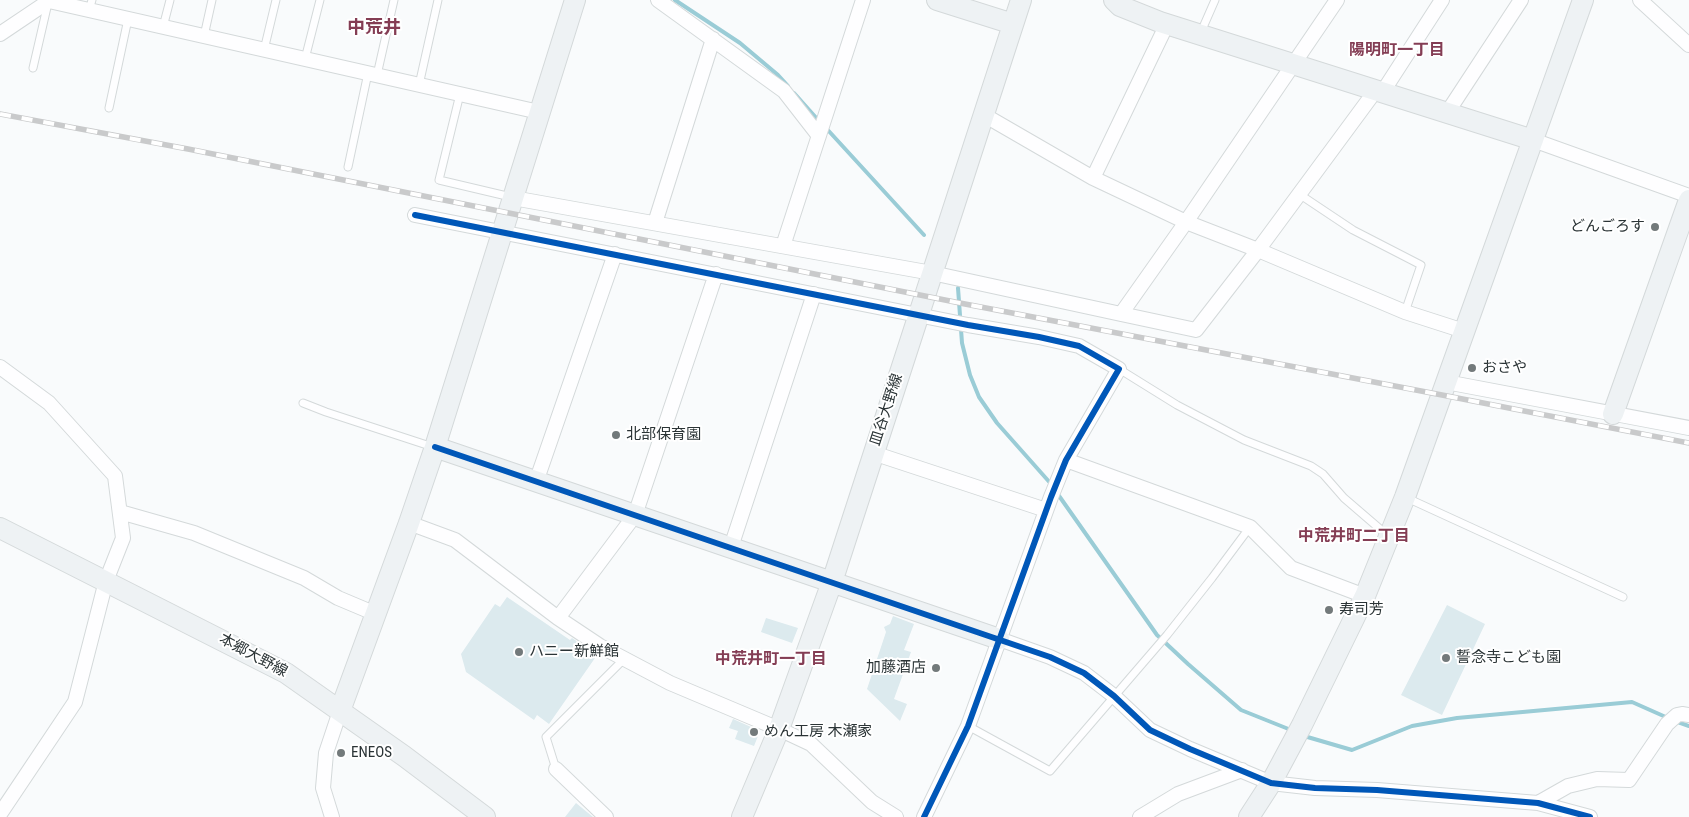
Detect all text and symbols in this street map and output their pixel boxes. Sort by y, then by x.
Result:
district label: 中荒井 [347,17,401,39]
district label: 陽明町一丁目 [1349,41,1445,61]
place label: どんごろす [1570,218,1645,236]
marker: どんごろす [1649,221,1661,233]
place label: おさや [1482,359,1527,377]
marker: おさや [1466,362,1478,374]
street label: 皿谷大野線 [867,372,907,448]
place label: 北部保育園 [626,426,701,444]
marker: 北部保育園 [610,429,622,441]
district label: 中荒井町二丁目 [1298,527,1410,547]
place label: 寿司芳 [1339,601,1384,619]
marker: 寿司芳 [1323,604,1335,616]
street label: 本郷大野線 [216,630,290,682]
place label: ハニー新鮮館 [529,643,619,661]
marker: ハニー新鮮館 [513,646,525,658]
place label: 誓念寺こども園 [1456,649,1561,667]
district label: 中荒井町一丁目 [715,650,827,670]
marker: 誓念寺こども園 [1440,652,1452,664]
place label: 加藤酒店 [866,659,926,677]
marker: 加藤酒店 [930,662,942,674]
place label: めん工房 木瀬家 [764,723,872,741]
marker: めん工房 木瀬家 [748,726,760,738]
place label: ENEOS [351,744,392,762]
marker: ENEOS [335,747,347,759]

